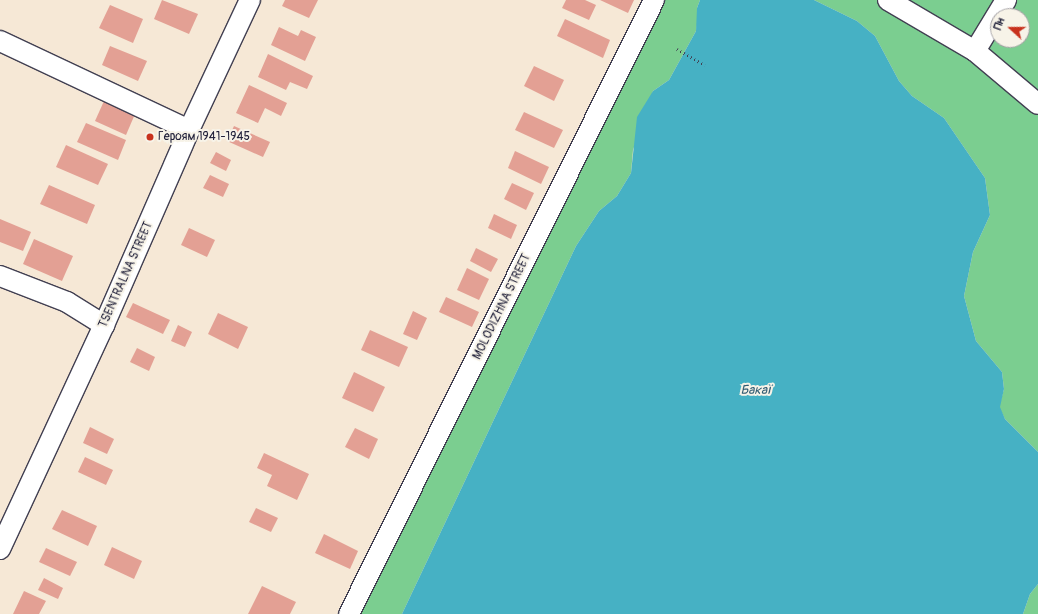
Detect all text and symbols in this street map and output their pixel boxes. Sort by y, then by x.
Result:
north arrow [990,8,1030,48]
text: Пн [991,16,1007,32]
place label: Героям 1941-1945 [158,130,250,144]
marker: Героям 1941-1945 [145,132,155,142]
street label: TSENTRALNA STREET [96,220,156,330]
street label: MOLODIZHNA STREET [470,252,534,362]
water label: Бакаї [740,382,772,398]

